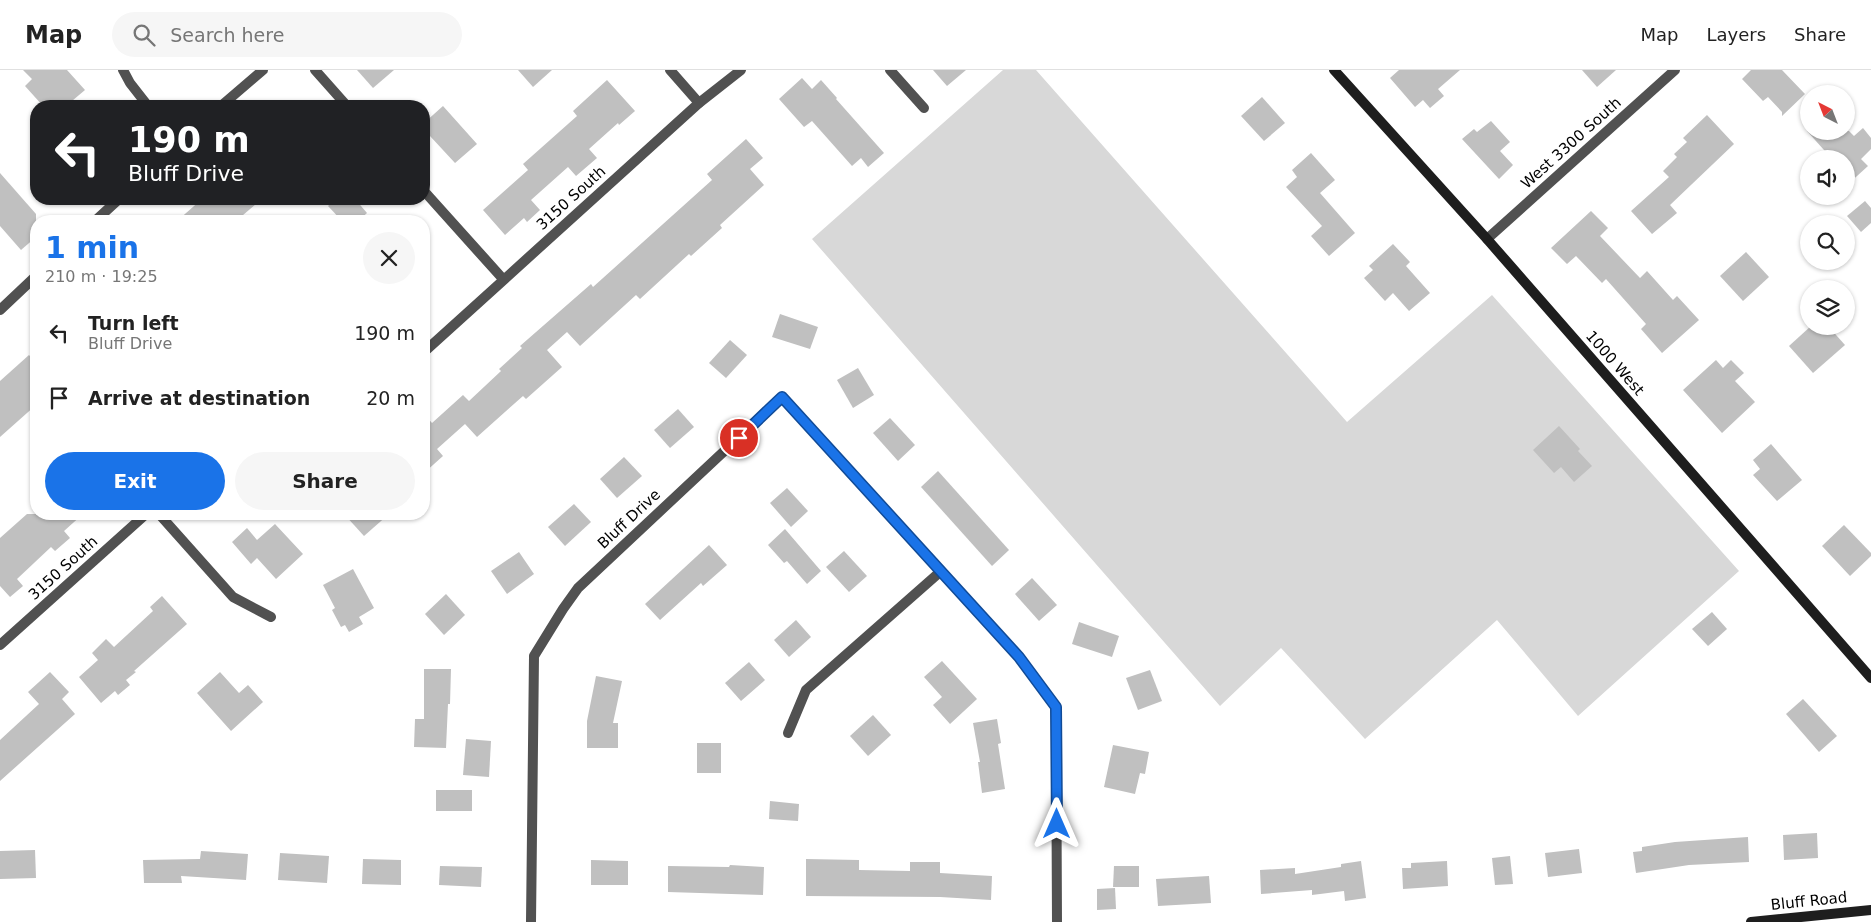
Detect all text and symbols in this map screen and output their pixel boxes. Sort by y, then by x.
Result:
search box [112,12,462,57]
text: Map [25,21,82,49]
icon: search [130,21,158,49]
text: Search here [170,24,284,46]
text: Map [1640,24,1678,45]
text: Layers [1706,24,1766,45]
text: Share [1794,24,1846,45]
north arrow [1800,85,1855,140]
map controls [1800,85,1855,335]
street label: West 3300 South [1517,93,1625,193]
icon: left [45,120,110,185]
text: 190 m [128,120,250,160]
button: sound [1800,150,1855,205]
text: Bluff Drive [128,161,244,186]
street label: 3150 South [533,162,609,234]
button: search [1800,215,1855,270]
text: 1 min [45,230,139,265]
button: close [363,232,415,284]
text: 210 m · 19:25 [45,267,158,286]
button: layers [1800,280,1855,335]
text: Turn left [88,312,179,334]
icon: left [45,319,73,347]
text: 190 m [354,322,415,344]
street label: 1000 West [1582,327,1648,399]
text: Bluff Drive [88,334,172,353]
icon: arrive [45,384,73,412]
text: Arrive at destination [88,387,310,409]
text: 20 m [366,387,415,409]
pin [718,417,760,459]
icon: arrive [725,424,753,452]
button: Exit [45,452,225,510]
button: Share [235,452,415,510]
street label: Bluff Drive [594,485,664,553]
street label: 3150 South [25,532,101,604]
position arrow [1030,797,1082,849]
street label: Bluff Road [1770,888,1848,914]

